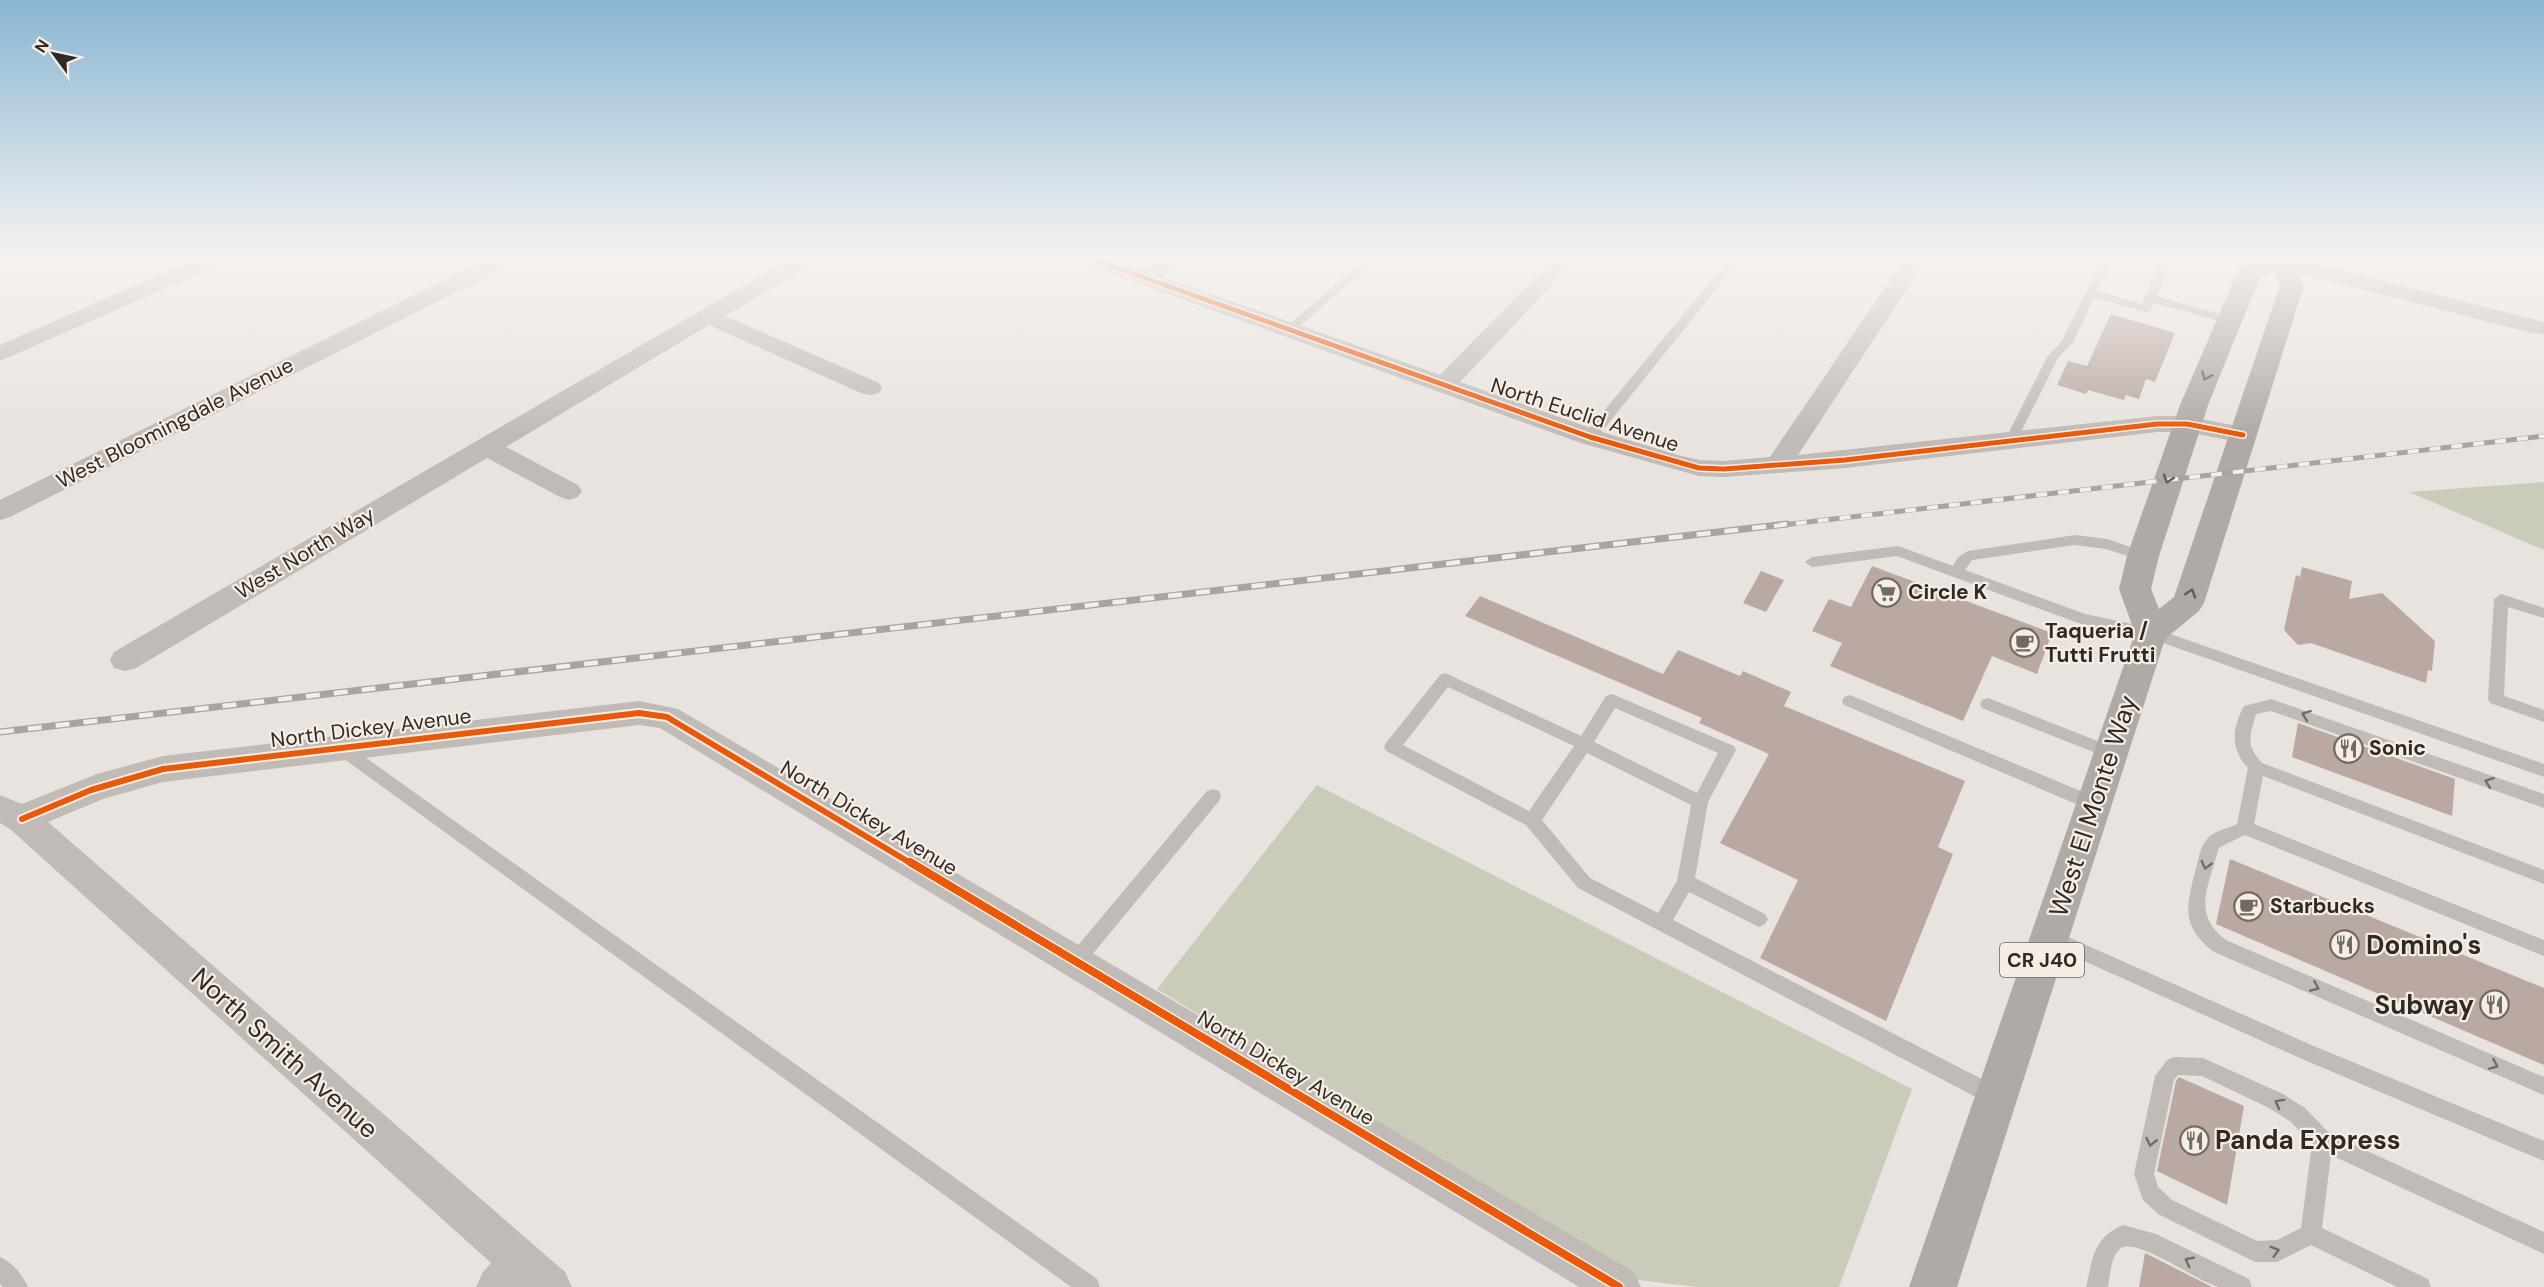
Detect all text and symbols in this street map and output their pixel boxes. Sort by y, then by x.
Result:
north arrow [24,24,84,84]
text: N [30,35,54,57]
street label: West Bloomingdale Avenue [52,351,298,495]
one-way arrow [2201,370,2213,381]
street label: North Euclid Avenue [1487,371,1683,459]
one-way arrow [2163,473,2175,484]
street label: West North Way [230,500,380,606]
supermarket icon: Circle K [1871,576,1903,608]
place label: Circle K [1908,578,1988,606]
one-way arrow [2184,588,2197,599]
place label: Taqueria / Tutti Frutti [2045,617,2155,669]
cafe icon: Taqueria / Tutti Frutti [2008,627,2040,659]
street label: West El Monte Way [2041,691,2145,921]
street label: North Dickey Avenue [269,702,473,754]
one-way arrow [2301,710,2311,723]
restaurant icon: Sonic [2332,732,2364,764]
place label: Sonic [2369,734,2426,762]
street label: North Dickey Avenue [775,754,963,882]
one-way arrow [2484,776,2495,789]
one-way arrow [2200,860,2213,870]
cafe icon: Starbucks [2233,890,2265,922]
place label: Starbucks [2270,892,2375,920]
place label: Domino's [2366,928,2481,962]
restaurant icon: Domino's [2329,929,2361,961]
road number: CR J40 [2000,943,2084,977]
street label: North Smith Avenue [184,960,386,1146]
one-way arrow [2308,980,2319,992]
place label: Subway [2375,988,2474,1022]
restaurant icon: Subway [2479,989,2511,1021]
street label: North Dickey Avenue [1192,1004,1380,1132]
one-way arrow [2487,1057,2498,1069]
one-way arrow [2275,1099,2285,1110]
place label: Panda Express [2215,1123,2401,1157]
restaurant icon: Panda Express [2178,1124,2210,1156]
one-way arrow [2145,1137,2158,1147]
one-way arrow [2269,1246,2280,1258]
one-way arrow [2184,1256,2195,1268]

